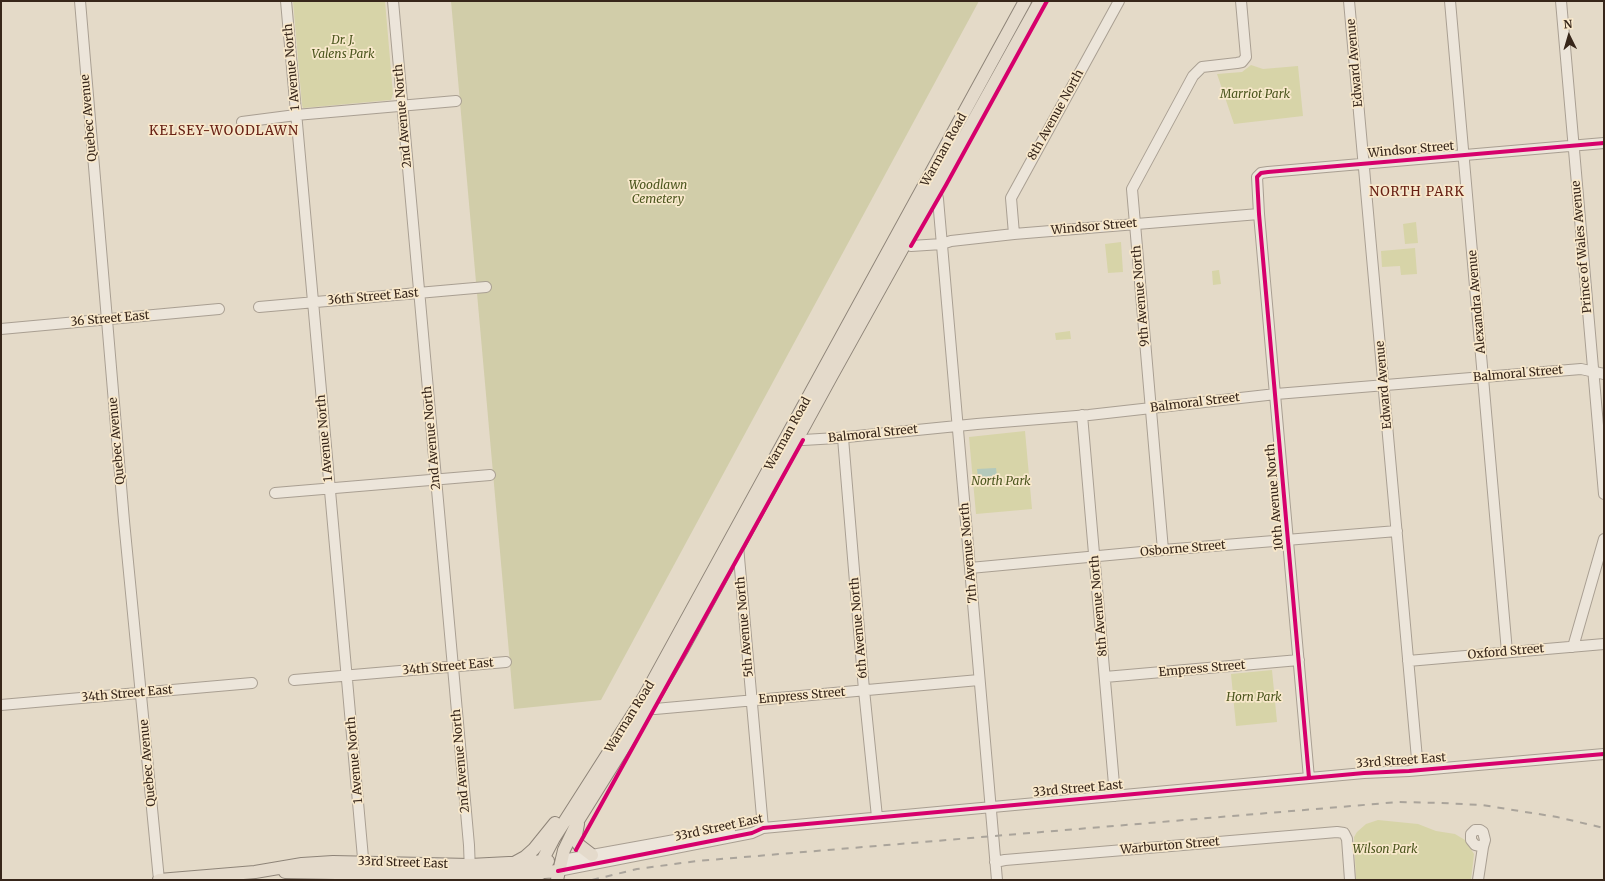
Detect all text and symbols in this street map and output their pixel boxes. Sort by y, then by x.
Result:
north arrow [1549,16,1589,56]
text: N [1563,17,1573,31]
street label: Edward Avenue [1344,18,1366,108]
street label: 1 Avenue North [281,23,303,111]
park label: Dr. J. Valens Park [312,34,374,62]
street label: 2nd Avenue North [391,63,415,169]
street label: 8th Avenue North [1025,67,1087,163]
street label: Quebec Avenue [78,74,100,162]
park label: Marriot Park [1220,88,1290,102]
street label: Warman Road [918,111,970,189]
district label: KELSEY-WOODLAWN [149,123,299,139]
street label: Windsor Street [1367,139,1455,161]
park label: Woodlawn Cemetery [629,179,687,207]
street label: Prince of Wales Avenue [1569,180,1595,314]
district label: NORTH PARK [1369,184,1465,200]
street label: Windsor Street [1050,216,1138,238]
street label: 9th Avenue North [1129,245,1153,347]
street label: Alexandra Avenue [1465,250,1489,354]
street label: 36th Street East [327,286,419,308]
street label: 36 Street East [70,308,150,330]
street label: Edward Avenue [1373,340,1395,430]
street label: Balmoral Street [1472,363,1564,385]
street label: 2nd Avenue North [420,385,444,491]
street label: Balmoral Street [1149,390,1241,416]
street label: 1 Avenue North [314,394,336,482]
street label: Warman Road [762,395,814,473]
street label: Quebec Avenue [106,397,128,485]
street label: Balmoral Street [827,422,919,446]
street label: 10th Avenue North [1263,443,1287,551]
park label: North Park [971,475,1031,489]
street label: 7th Avenue North [957,502,981,604]
street label: Osborne Street [1140,538,1226,560]
street label: 8th Avenue North [1087,555,1111,657]
street label: 5th Avenue North [733,576,757,678]
street label: 6th Avenue North [847,577,871,679]
street label: Oxford Street [1467,641,1545,663]
street label: 34th Street East [402,656,494,678]
street label: Empress Street [1158,658,1246,680]
street label: Warman Road [602,679,658,755]
street label: 34th Street East [81,683,173,705]
street label: Empress Street [758,685,846,707]
park label: Horn Park [1226,691,1282,705]
street label: 2nd Avenue North [449,708,473,814]
street label: 1 Avenue North [344,716,366,804]
street label: Quebec Avenue [137,719,159,807]
street label: 33rd Street East [1355,751,1447,771]
street label: 33rd Street East [1032,778,1124,800]
street label: 33rd Street East [673,812,765,844]
street label: Warburton Street [1120,834,1220,858]
park label: Wilson Park [1353,843,1417,857]
street label: 33rd Street East [358,854,448,872]

